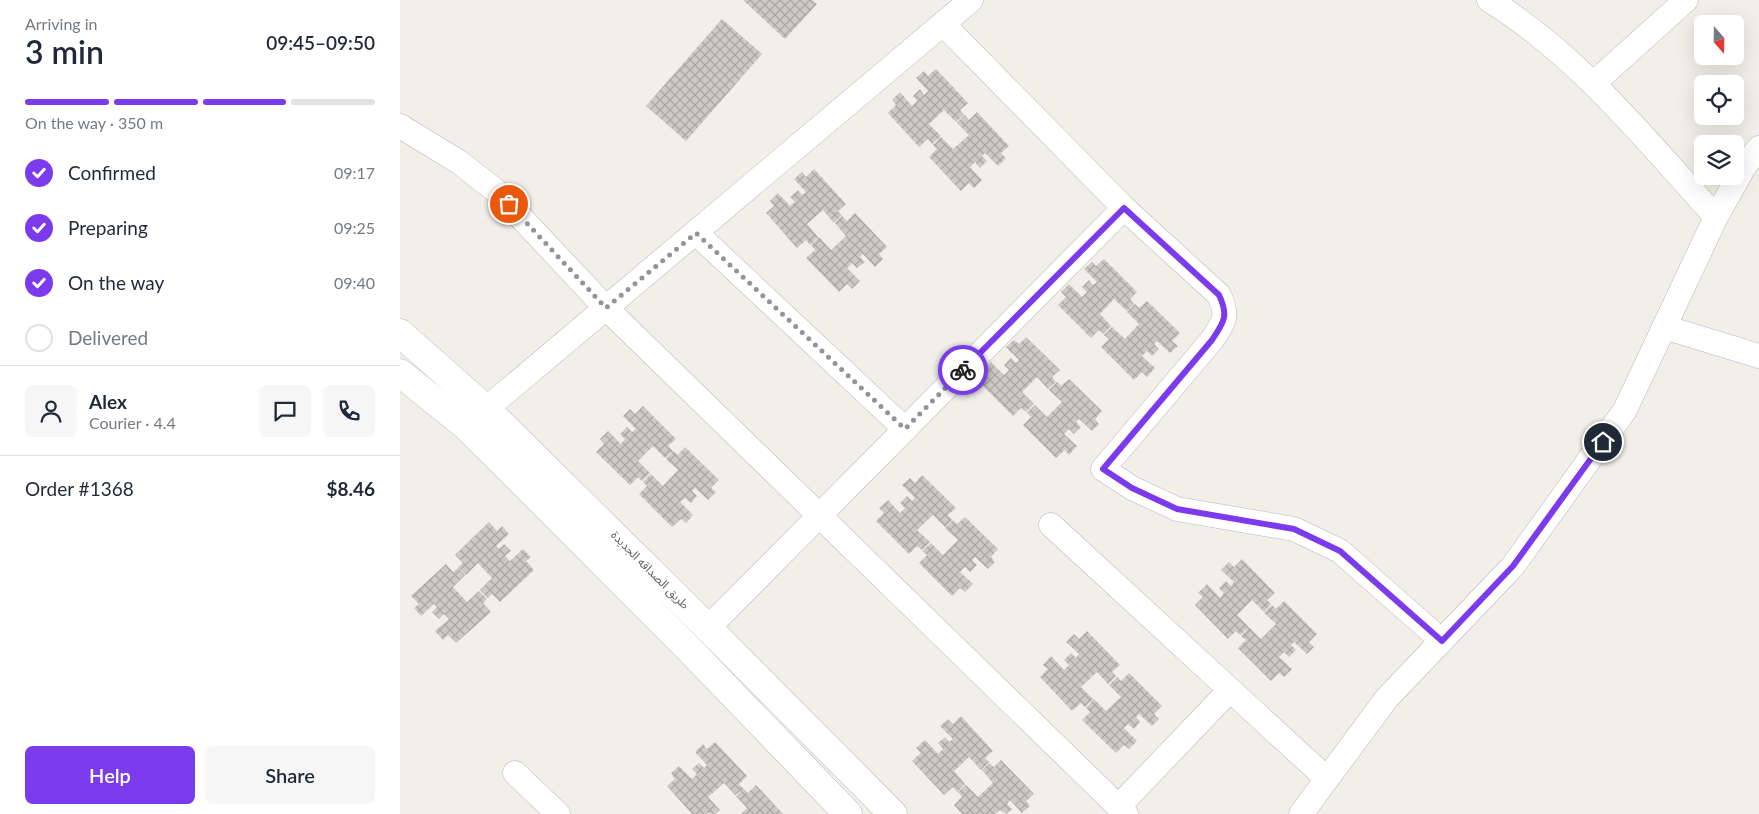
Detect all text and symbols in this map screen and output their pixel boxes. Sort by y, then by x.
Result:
text: Arriving in [25,14,98,33]
north arrow [1694,15,1744,65]
map controls [1694,15,1744,185]
text: 09:45–09:50 [266,31,375,54]
text: 3 min [25,32,104,71]
button: locate [1694,75,1744,125]
text: On the way · 350 m [25,113,163,132]
button: layers [1694,135,1744,185]
icon: check [25,159,53,187]
text: Confirmed [68,161,156,184]
text: 09:17 [334,163,375,182]
pin [488,183,530,225]
icon: bag [495,190,523,218]
icon: check [25,214,53,242]
text: Preparing [68,216,148,239]
text: 09:25 [334,218,375,237]
icon: check [25,269,53,297]
text: On the way [68,271,164,294]
text: 09:40 [334,273,375,292]
text: Delivered [68,326,148,349]
courier [938,345,988,395]
icon: bike [949,356,977,384]
button: person [25,385,77,437]
button: chat [259,385,311,437]
button: phone [323,385,375,437]
text: Alex [89,390,127,413]
text: Courier · 4.4 [89,413,176,432]
pin [1582,421,1624,463]
icon: home [1589,428,1617,456]
text: Order #1368 [25,477,134,500]
text: $8.46 [326,477,375,500]
street label: طريق الصداقه الجديدة [607,527,693,613]
button: Help [25,746,195,804]
button: Share [205,746,375,804]

